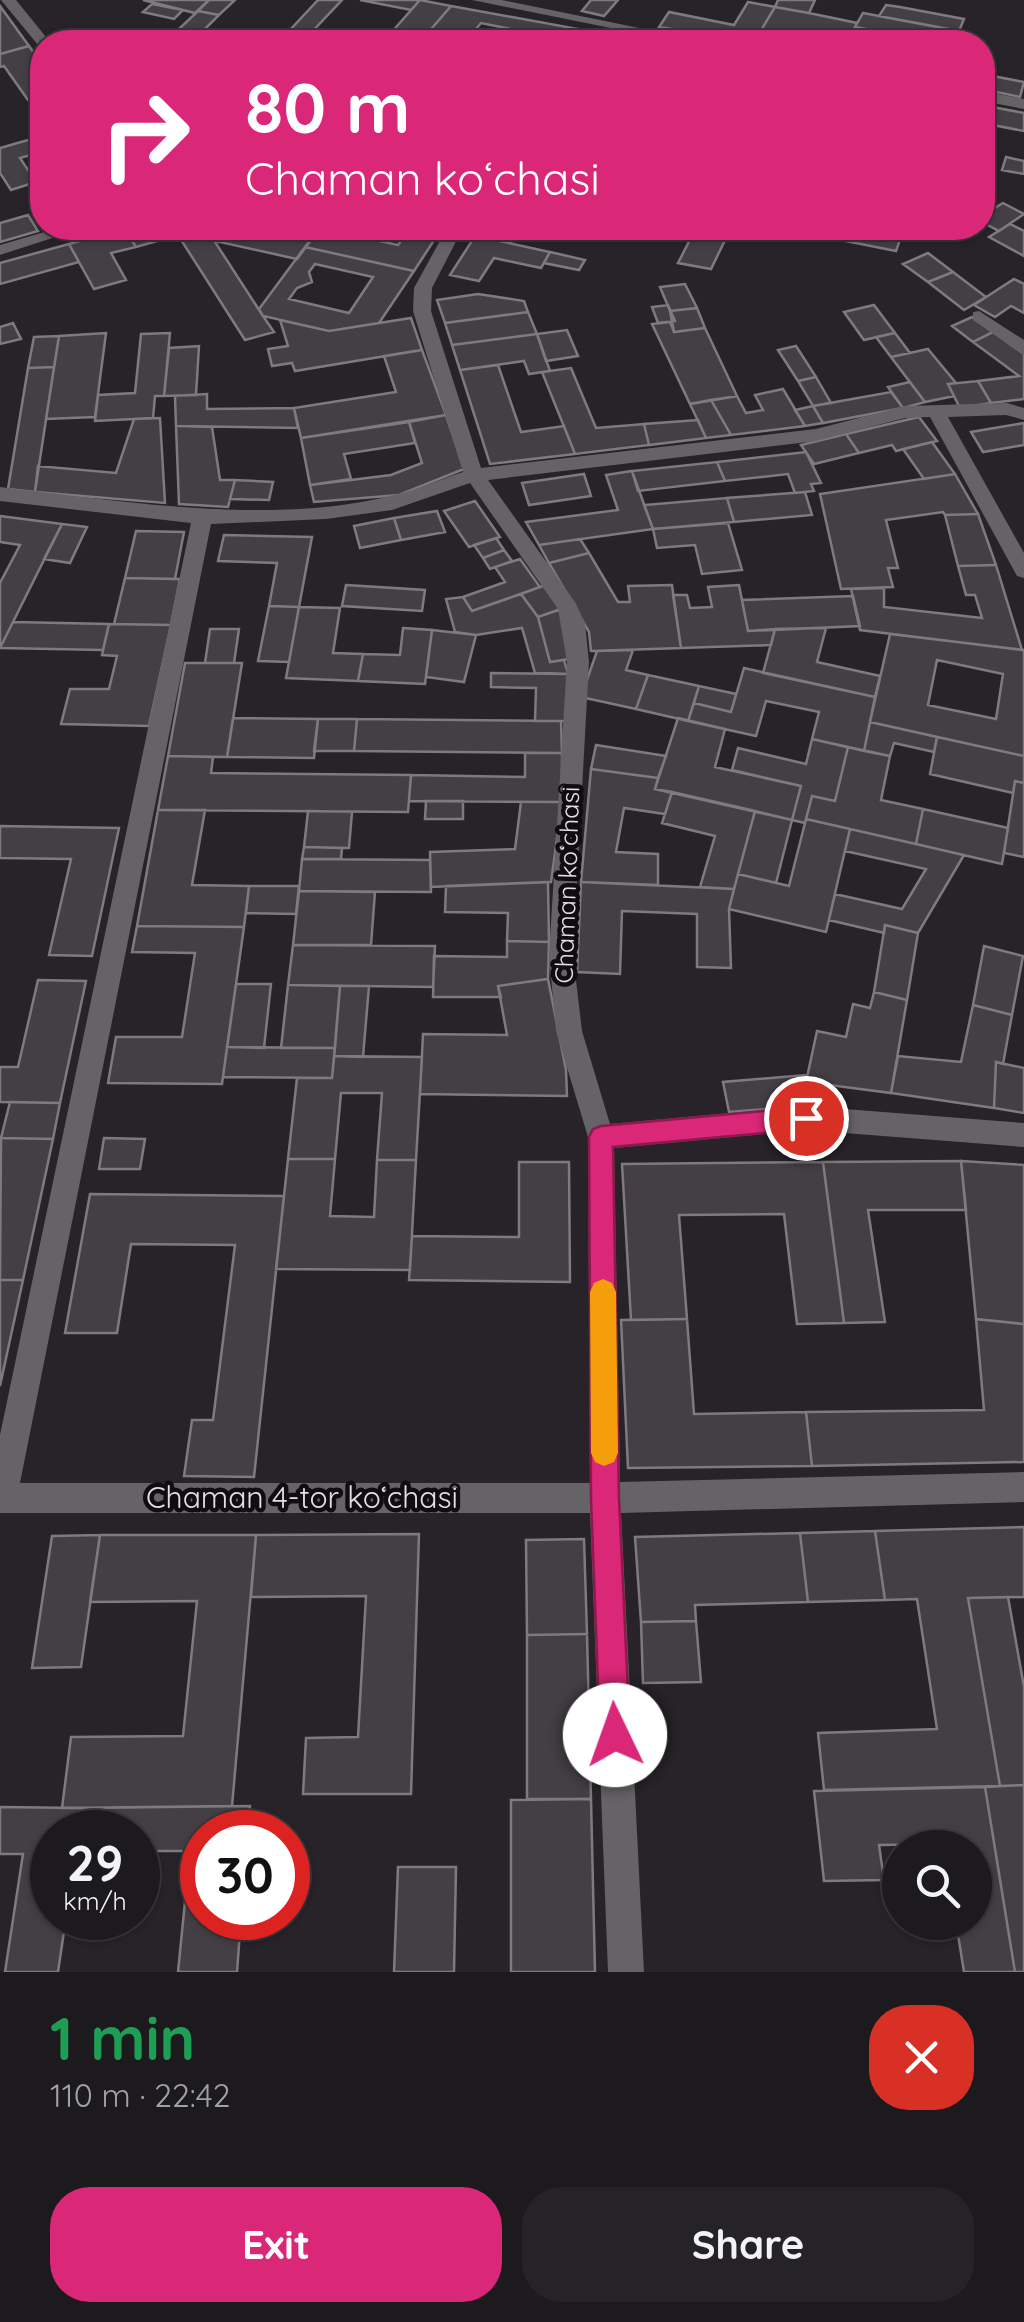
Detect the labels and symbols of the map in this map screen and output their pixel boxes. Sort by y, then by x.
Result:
street label: Chaman koʻchasi [548,786,585,984]
pin [764,1076,849,1161]
street label: Chaman 4-tor koʻchasi [146,1478,458,1516]
position arrow [563,1683,667,1787]
speed limit sign: 30 [180,1810,310,1940]

